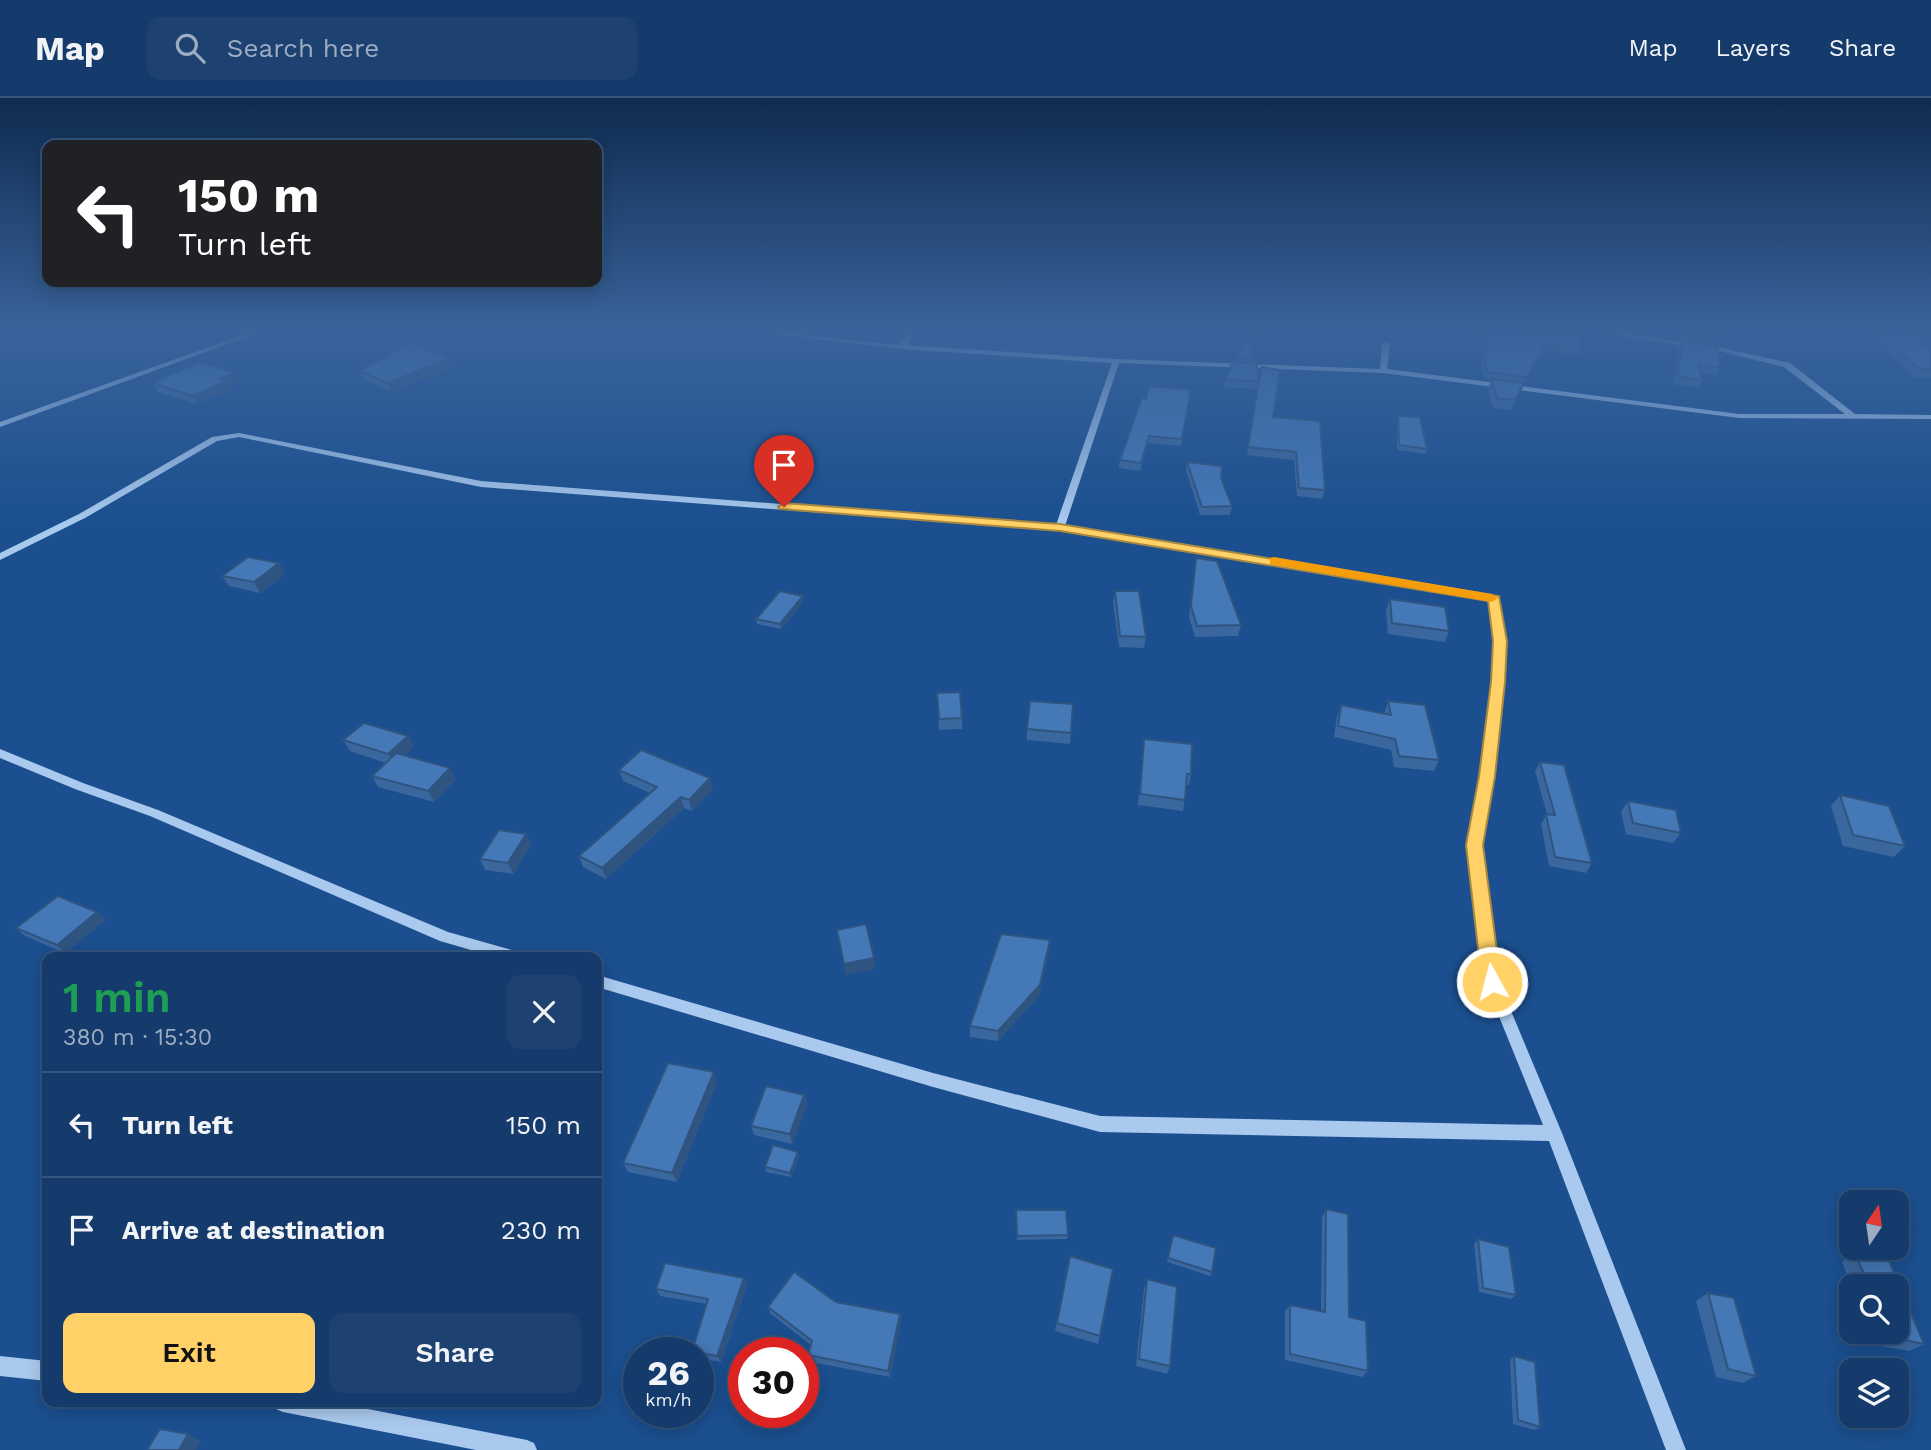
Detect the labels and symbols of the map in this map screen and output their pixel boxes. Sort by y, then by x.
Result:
pin [754,435,814,507]
position arrow [1455,945,1529,1019]
north arrow [1839,1190,1909,1260]
speed limit sign: 30 [728,1337,819,1428]

